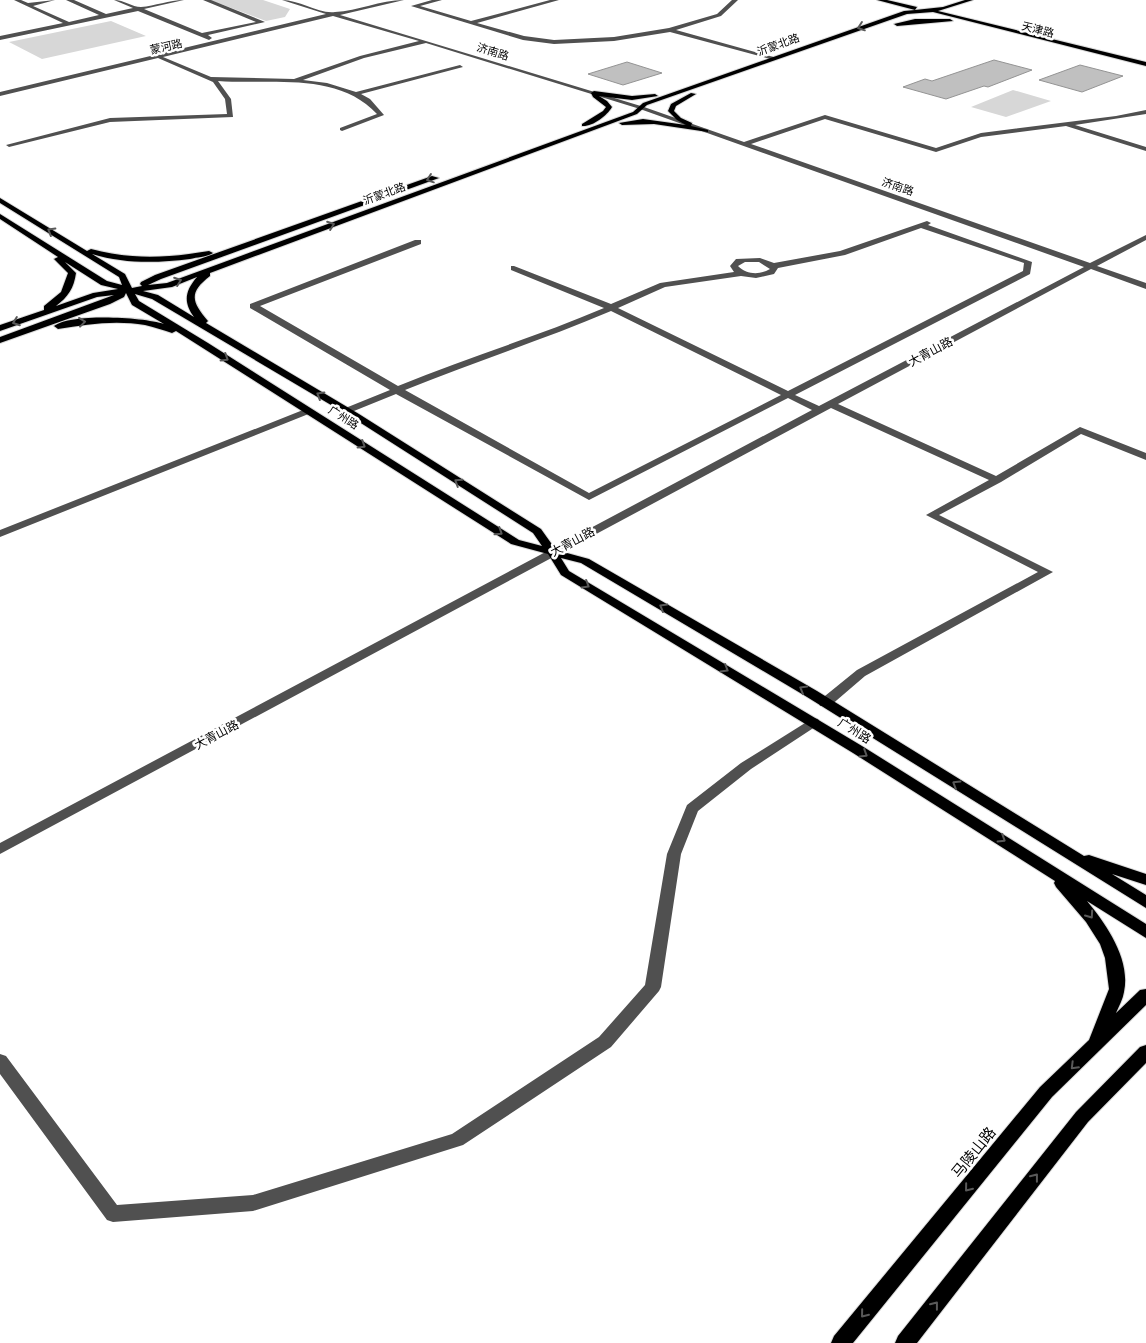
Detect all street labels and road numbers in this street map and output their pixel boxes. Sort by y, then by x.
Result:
street label: 天津路 [1020,19,1056,39]
street label: 沂蒙北路 [755,30,801,58]
street label: 蒙河路 [148,36,184,56]
street label: 济南路 [475,40,511,62]
street label: 济南路 [880,174,916,198]
street label: 沂蒙北路 [361,179,407,207]
street label: 大青山路 [906,334,954,368]
street label: 广州路 [327,403,361,431]
street label: 大青山路 [548,524,596,558]
street label: 广州路 [836,715,874,745]
street label: 大青山路 [192,717,240,751]
street label: 马陵山路 [947,1123,999,1181]

